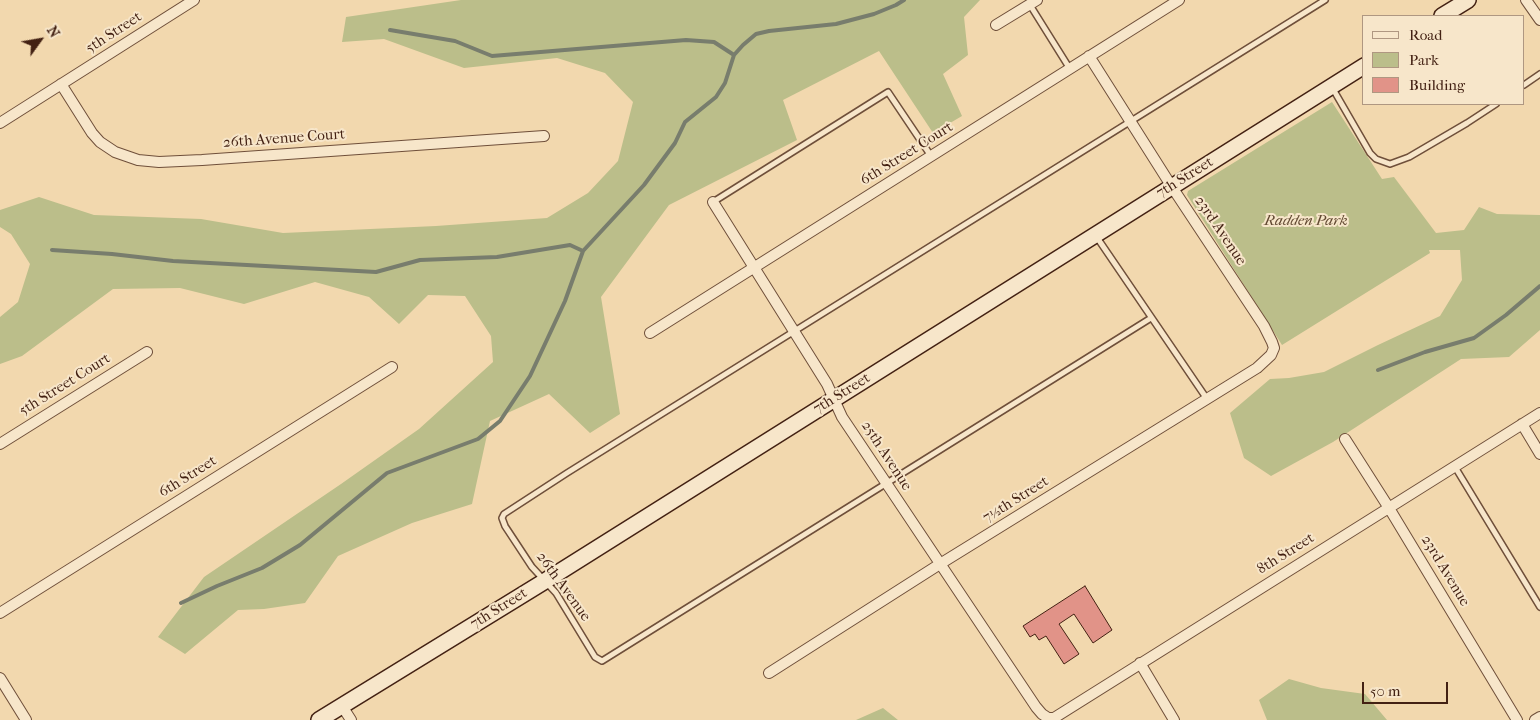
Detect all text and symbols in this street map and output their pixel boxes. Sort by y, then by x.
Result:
street label: 5th Street [83,8,145,58]
north arrow [15,15,65,65]
legend [1362,15,1525,105]
text: N [43,23,63,41]
text: Road [1409,26,1442,44]
text: Park [1409,51,1439,69]
text: Building [1409,76,1465,94]
street label: 6th Street Court [857,118,957,190]
street label: 26th Avenue Court [222,126,346,152]
street label: 7th Street [1153,153,1217,203]
street label: 23rd Avenue [1190,193,1250,269]
park label: Radden Park [1264,212,1348,230]
street label: 5th Street Court [16,350,114,420]
street label: 7th Street [810,369,874,419]
street label: 25th Avenue [857,418,915,494]
street label: 6th Street [156,452,220,502]
street label: 7½th Street [980,473,1052,527]
street label: 8th Street [1254,529,1318,579]
street label: 23rd Avenue [1417,532,1473,610]
street label: 26th Avenue [532,549,594,625]
street label: 7th Street [467,584,531,634]
scale bar [1365,672,1451,704]
text: 50 m [1370,682,1400,700]

